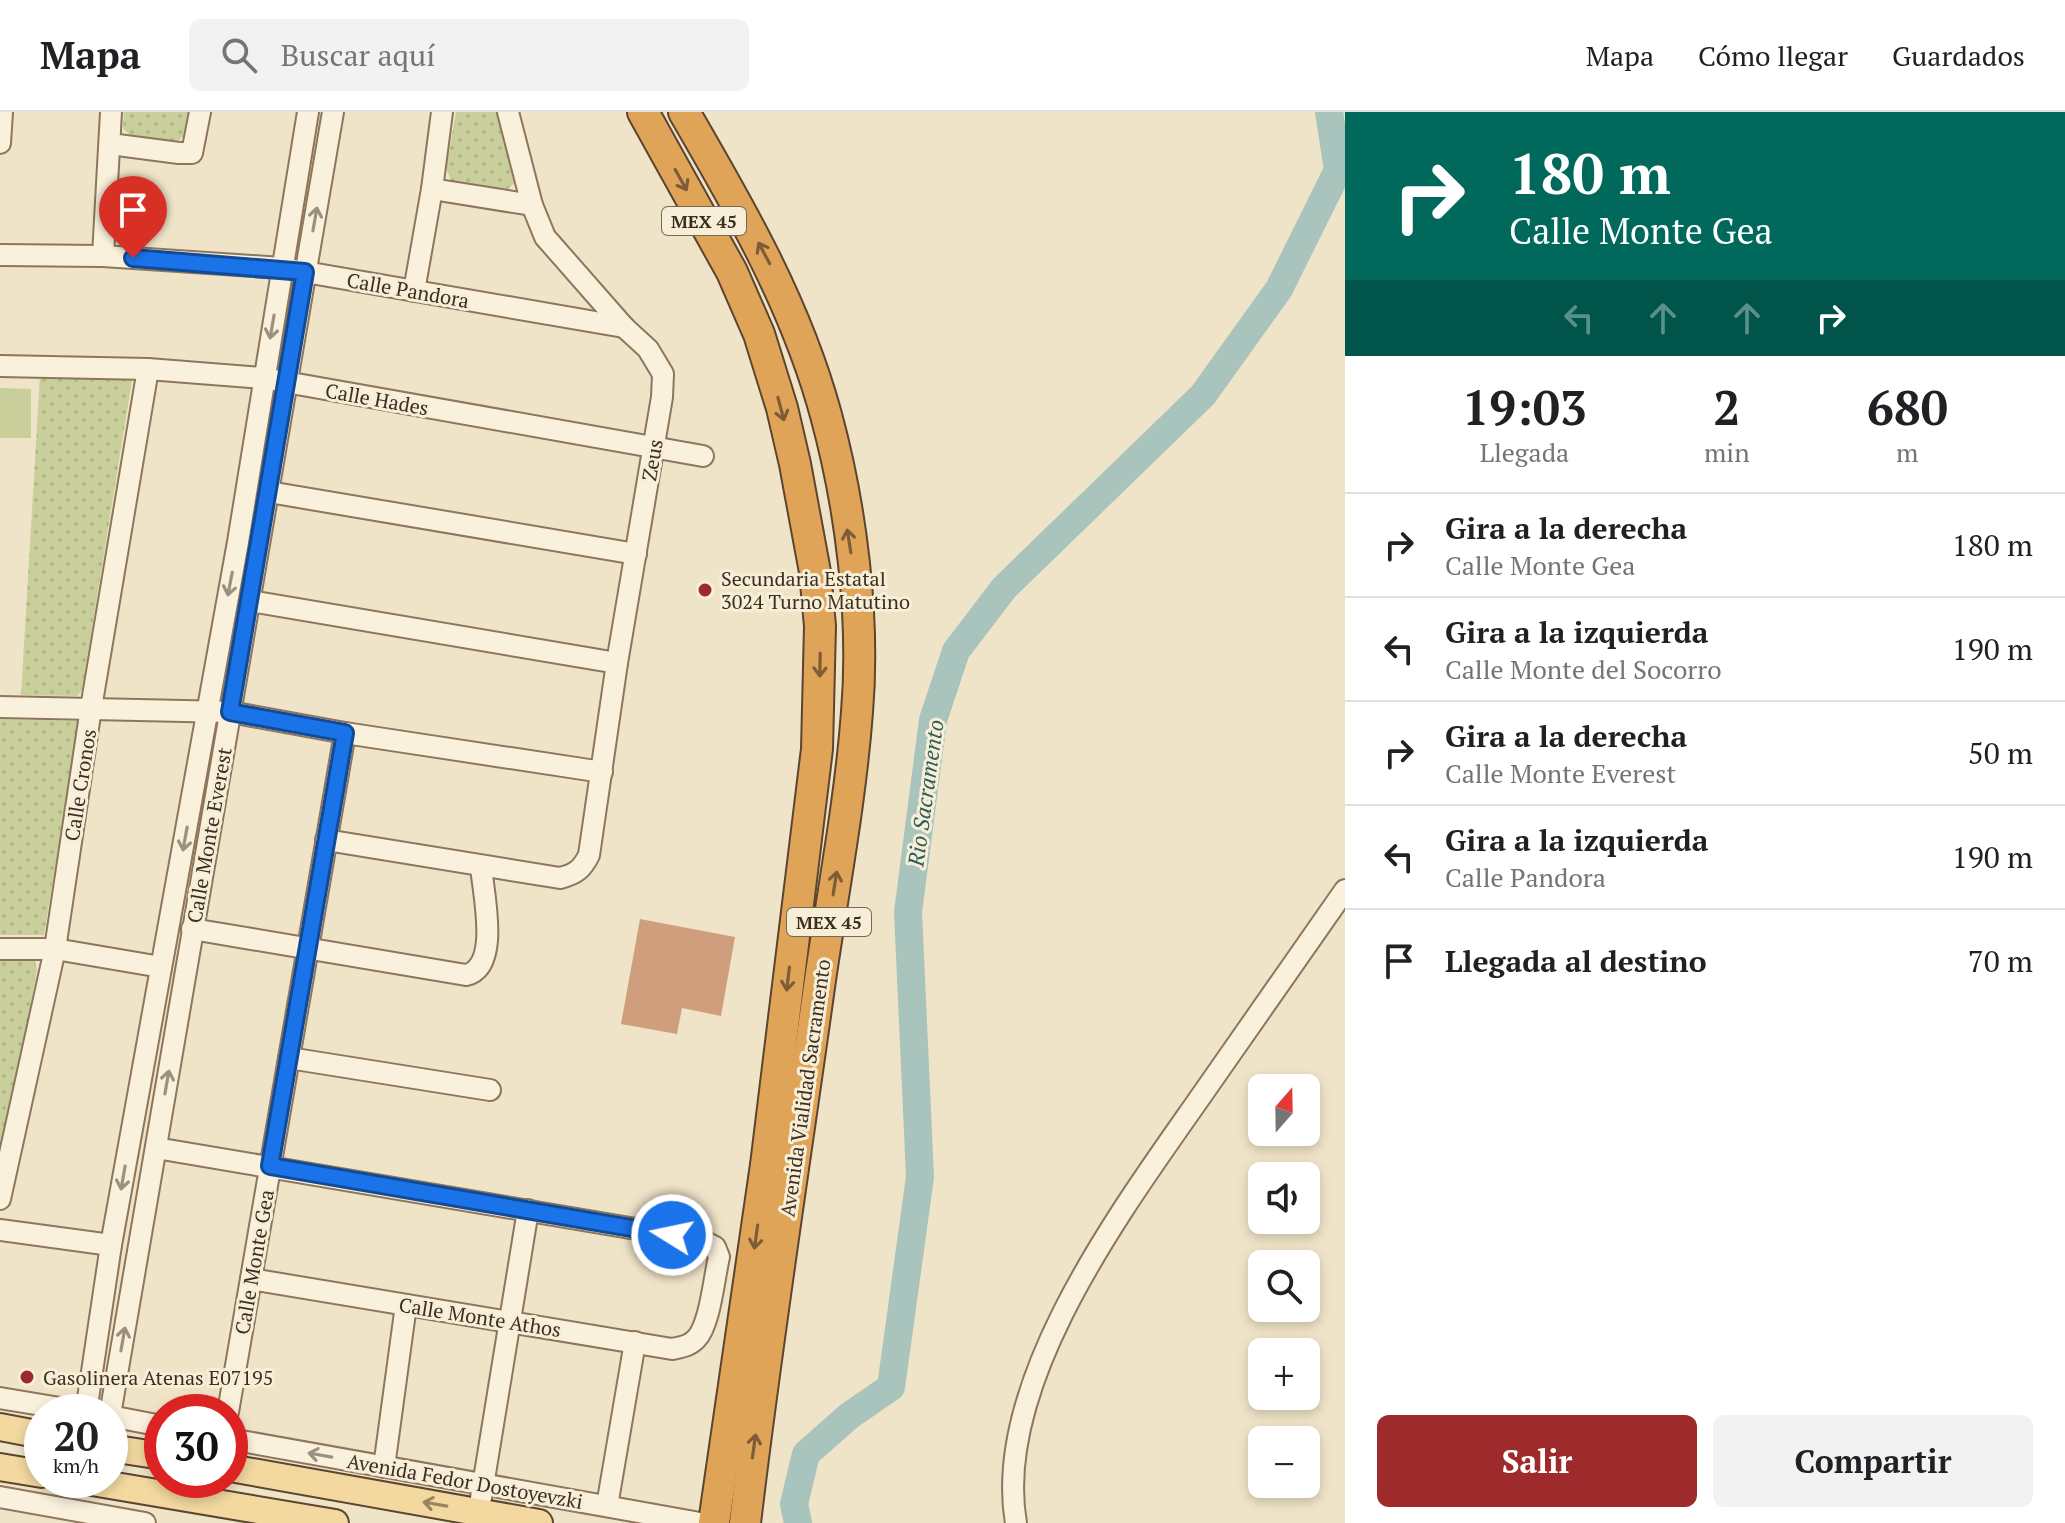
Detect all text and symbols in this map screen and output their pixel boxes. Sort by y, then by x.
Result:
search box [189,19,749,91]
text: Mapa [40,30,141,80]
icon: search [217,33,261,77]
text: Buscar aquí [281,35,435,75]
text: Mapa [1586,37,1654,74]
text: Cómo llegar [1698,37,1848,74]
text: Guardados [1892,37,2025,74]
text: 180 m [1509,136,1671,210]
icon: right [1377,144,1481,248]
one-way arrow [673,168,689,191]
pin [99,176,167,258]
icon: arrive [111,188,155,232]
one-way arrow [308,207,323,232]
road number: MEX 45 [662,207,746,235]
text: Calle Monte Gea [1509,207,1773,254]
one-way arrow [755,241,771,265]
street label: Calle Pandora [345,266,471,314]
icon: left [1557,296,1601,340]
icon: ahead [1641,296,1685,340]
icon: ahead [1725,296,1769,340]
icon: right [1809,296,1853,340]
one-way arrow [264,314,279,339]
text: 19:03 [1462,375,1587,439]
text: 2 [1713,375,1740,439]
text: 680 [1867,375,1948,439]
street label: Calle Hades [323,377,431,421]
one-way arrow [774,395,789,421]
text: Llegada [1480,435,1569,469]
text: min [1704,435,1750,469]
text: m [1896,435,1919,469]
street label: Zeus [635,437,669,483]
text: Gira a la derecha [1445,508,1687,548]
icon: right [1377,523,1421,567]
text: 180 m [1952,525,2033,565]
one-way arrow [841,529,856,555]
text: Calle Monte Gea [1445,548,1635,582]
place label: Secundaria Estatal 3024 Turno Matutino [721,565,910,615]
one-way arrow [222,570,237,596]
marker: Secundaria Estatal 3024 Turno Matutino [696,581,714,599]
text: Gira a la izquierda [1445,612,1709,652]
icon: left [1377,627,1421,671]
text: 190 m [1952,629,2033,669]
one-way arrow [813,651,828,678]
text: Calle Monte del Socorro [1445,652,1722,686]
text: Gira a la derecha [1445,716,1687,756]
water label: Rio Sacramento [900,718,950,869]
street label: Calle Cronos [58,727,102,843]
icon: right [1377,731,1421,775]
text: 50 m [1968,733,2033,773]
street label: Calle Monte Everest [180,745,238,925]
text: Calle Monte Everest [1445,756,1676,790]
text: Gira a la izquierda [1445,820,1709,860]
one-way arrow [176,826,191,852]
icon: left [1377,835,1421,879]
text: 190 m [1952,837,2033,877]
text: Calle Pandora [1445,860,1606,894]
one-way arrow [828,871,843,896]
road number: MEX 45 [787,908,871,936]
icon: arrive [1377,939,1421,983]
text: Llegada al destino [1445,941,1706,981]
text: 70 m [1968,941,2033,981]
street label: Avenida Vialidad Sacramento [774,957,836,1219]
one-way arrow [780,965,795,992]
one-way arrow [160,1070,175,1095]
north arrow [1248,1074,1320,1146]
map controls [1248,1074,1320,1498]
button: sound [1248,1162,1320,1234]
one-way arrow [115,1165,130,1190]
street label: Calle Monte Gea [228,1188,280,1336]
position arrow [630,1193,714,1277]
one-way arrow [748,1224,763,1249]
button: search [1248,1250,1320,1322]
street label: Calle Monte Athos [397,1291,563,1343]
one-way arrow [117,1326,132,1352]
button: + [1248,1338,1320,1410]
place label: Gasolinera Atenas E07195 [43,1364,273,1391]
marker: Gasolinera Atenas E07195 [18,1368,36,1386]
speed limit sign: 30 [144,1394,248,1498]
text: 20 [53,1409,99,1462]
button: Salir [1377,1415,1697,1507]
button: Compartir [1713,1415,2033,1507]
button: − [1248,1426,1320,1498]
one-way arrow [747,1433,762,1459]
one-way arrow [308,1447,333,1462]
street label: Avenida Fedor Dostoyevzki [345,1447,585,1515]
text: km/h [53,1452,99,1479]
one-way arrow [423,1496,448,1511]

